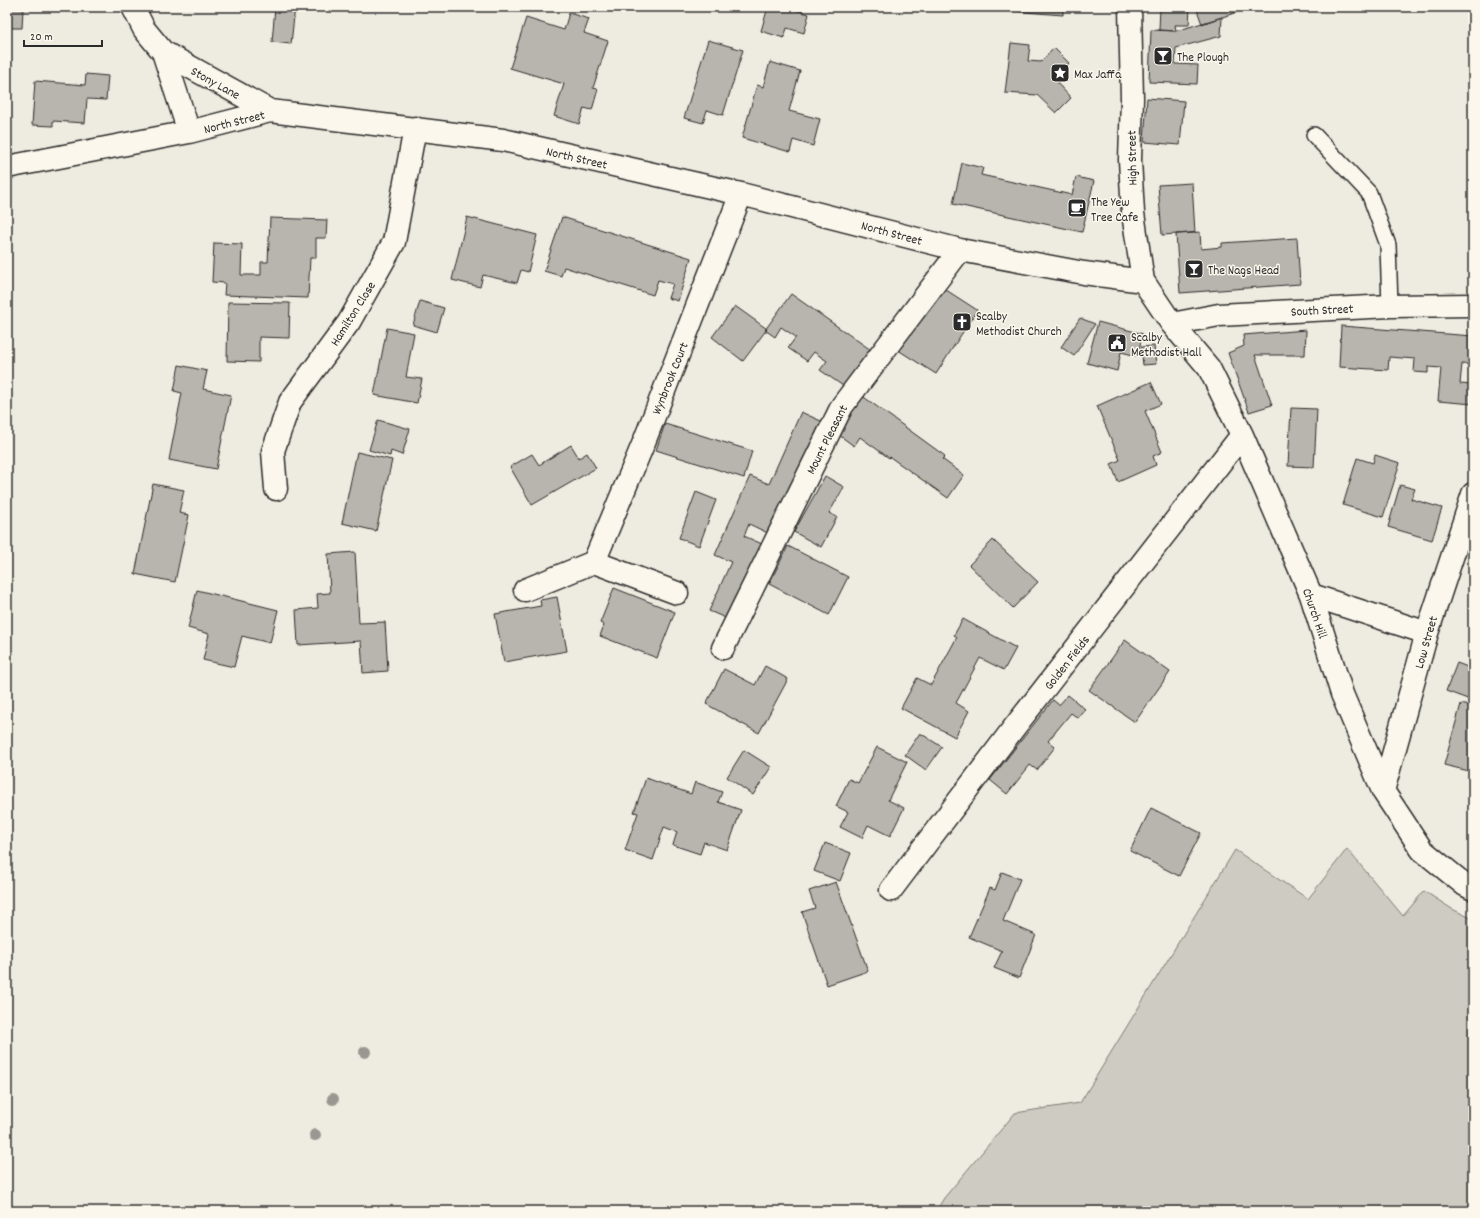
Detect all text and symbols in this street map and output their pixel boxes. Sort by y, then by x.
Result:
scale bar [24,22,102,48]
text: 20 m [30,29,53,46]
bar icon: The Plough [1152,45,1174,67]
place label: The Plough [1177,49,1229,68]
place icon: Max Jaffa [1049,62,1071,84]
street label: Stony Lane [187,63,243,106]
place label: Max Jaffa [1074,66,1122,85]
street label: North Street [202,107,267,140]
street label: High Street [1124,130,1143,186]
street label: North Street [544,143,609,176]
place label: The Yew Tree Cafe [1091,194,1139,228]
cafe icon: The Yew Tree Cafe [1066,197,1088,219]
street label: North Street [859,217,924,252]
bar icon: The Nags Head [1183,258,1205,280]
place label: The Nags Head [1208,262,1279,281]
street label: Hamilton Close [327,278,382,350]
street label: South Street [1290,300,1354,323]
place label: Scalby Methodist Church [976,308,1062,342]
church icon: Scalby Methodist Church [951,311,973,333]
place label: Scalby Methodist Hall [1131,329,1202,363]
public building icon: Scalby Methodist Hall [1106,332,1128,354]
street label: Wynbrook Court [648,340,695,418]
street label: Mount Pleasant [803,402,854,478]
street label: Church Hill [1296,586,1331,642]
street label: Low Street [1411,614,1444,671]
street label: Golden Fields [1041,632,1095,695]

